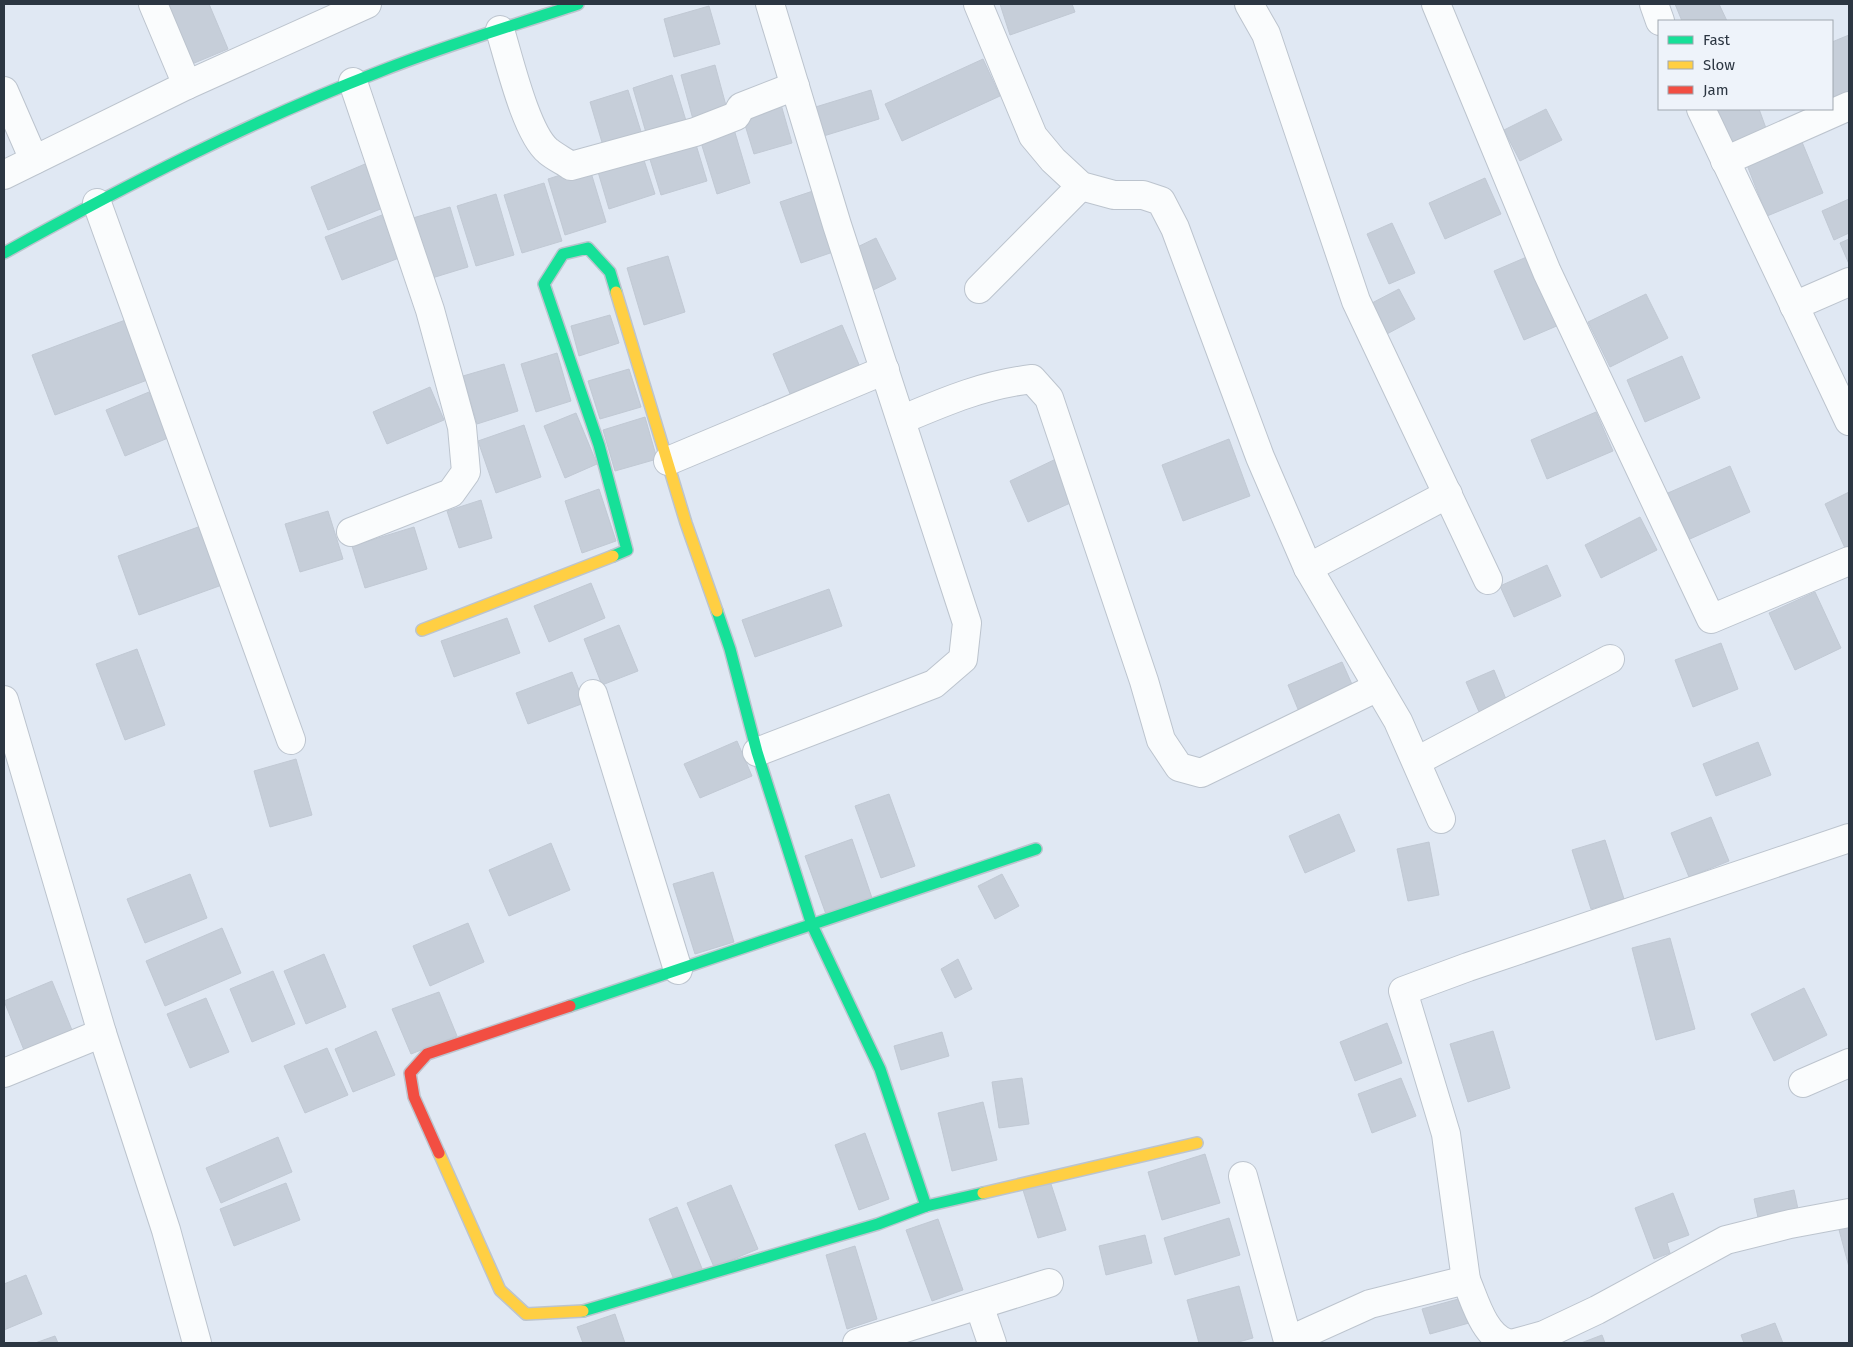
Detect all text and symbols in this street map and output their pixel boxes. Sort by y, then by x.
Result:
legend [1658,20,1833,110]
text: Fast [1703,31,1730,49]
text: Slow [1703,56,1735,74]
text: Jam [1703,81,1729,99]

